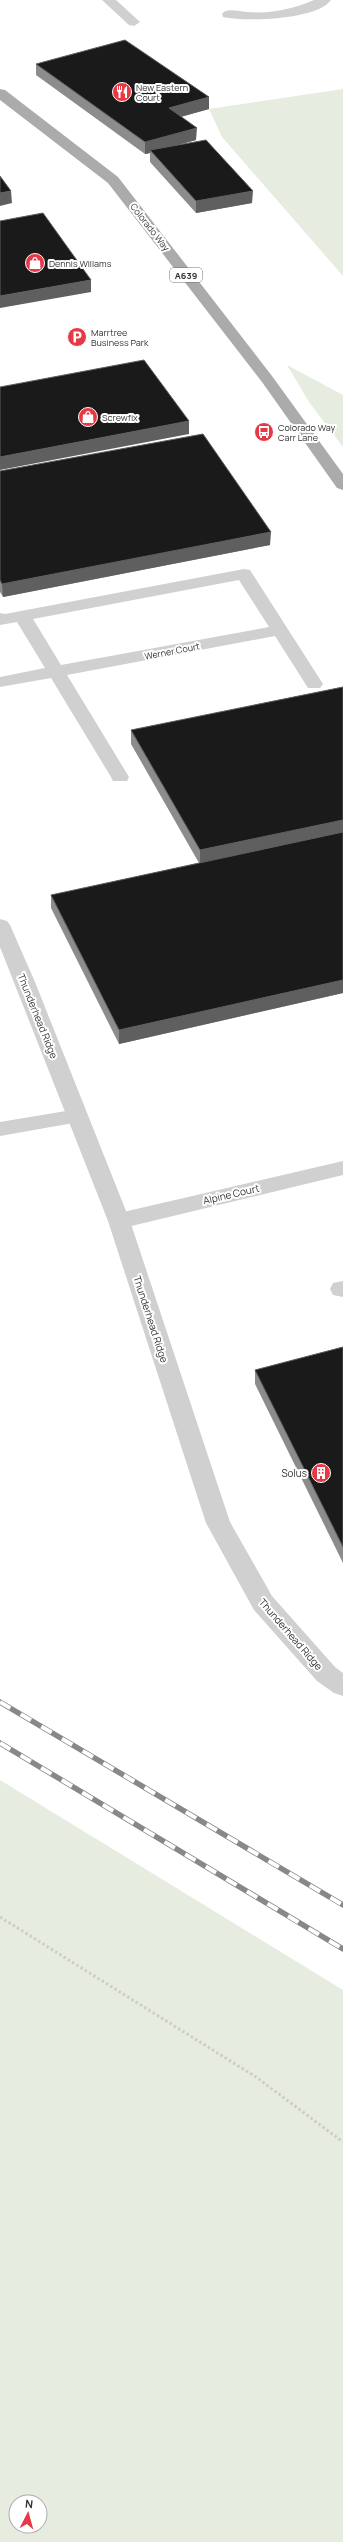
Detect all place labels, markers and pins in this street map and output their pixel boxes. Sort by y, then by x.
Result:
restaurant icon: New Eastern Court [111,81,133,103]
place label: New Eastern Court [136,81,188,104]
shop icon: Dennis Willams [24,252,46,274]
place label: Dennis Willams [49,257,112,270]
parking icon: Marrtree Business Park [66,326,88,348]
place label: Marrtree Business Park [91,326,149,349]
shop icon: Screwfix [77,406,99,428]
place label: Screwfix [102,411,138,424]
bus stop icon: Colorado Way Carr Lane [253,421,275,443]
place label: Colorado Way Carr Lane [278,421,335,444]
building icon: Solus [310,1462,332,1484]
place label: Solus [281,1466,307,1480]

